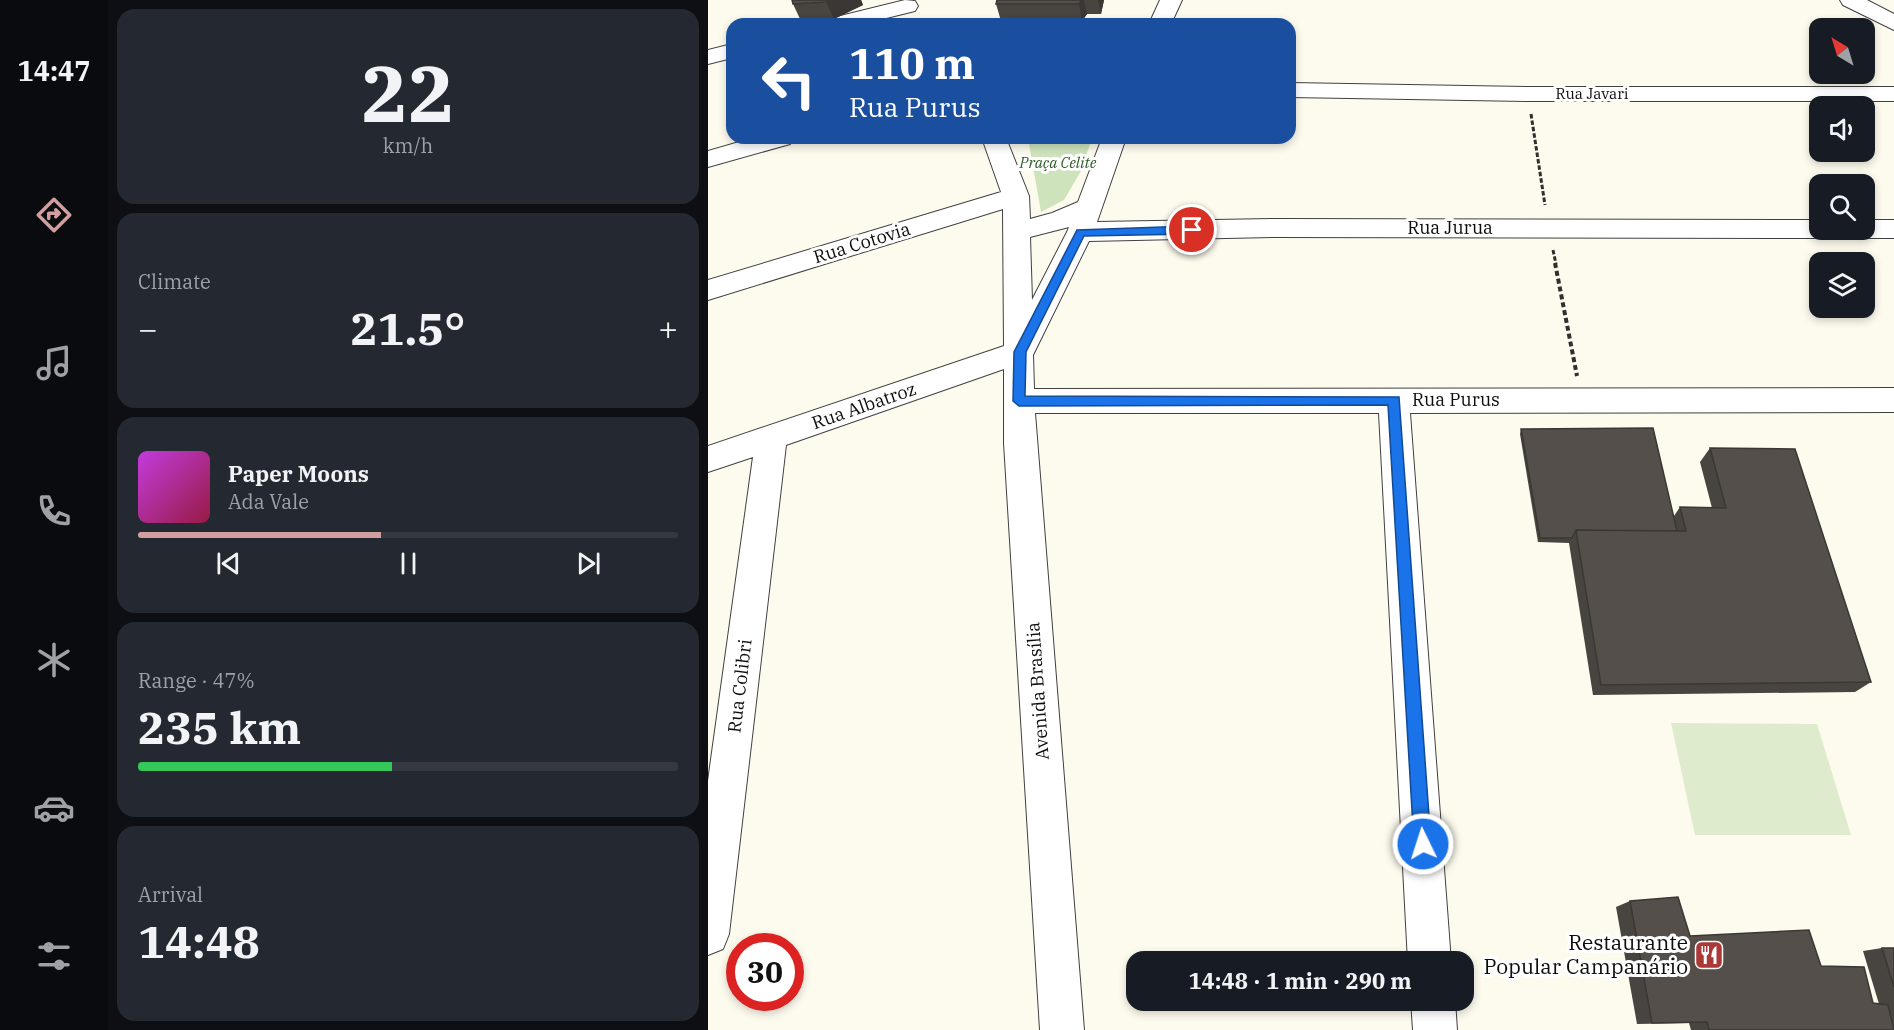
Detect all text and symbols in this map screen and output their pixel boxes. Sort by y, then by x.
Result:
north arrow [1809,18,1875,84]
map controls [1809,18,1875,318]
text: 110 m [849,36,975,91]
text: 22 [361,42,455,143]
icon: left [750,42,828,120]
text: 14:47 [18,53,90,88]
street label: Rua Javari [1555,84,1629,103]
text: Rua Purus [849,89,981,124]
button: sound [1809,96,1875,162]
text: km/h [383,132,433,159]
park label: Praça Celite [1019,153,1097,172]
button: search [1809,174,1875,240]
icon: directions [33,194,75,236]
pin [1166,204,1217,255]
icon: arrive [1175,213,1208,246]
street label: Rua Jurua [1407,216,1493,239]
street label: Rua Cotovia [811,217,913,268]
button: layers [1809,252,1875,318]
text: Climate [138,268,211,295]
text: 21.5° [351,299,465,357]
text: − [138,307,158,350]
text: + [658,307,678,350]
icon: music [33,342,75,384]
street label: Rua Albatroz [809,377,919,434]
street label: Rua Purus [1412,388,1500,411]
text: Paper Moons [228,459,369,488]
text: Ada Vale [228,488,309,515]
icon: phone [33,490,75,532]
icon: previous [212,547,245,580]
icon: pause [392,547,425,580]
icon: next [572,547,605,580]
street label: Avenida Brasília [1021,621,1054,761]
street label: Rua Colibri [722,637,757,734]
icon: climate [33,639,75,681]
text: Range · 47% [138,667,255,694]
text: 235 km [138,698,301,756]
icon: car [33,787,75,829]
position arrow [1391,812,1455,876]
text: Arrival [138,881,203,908]
text: 14:48 [138,912,260,970]
place label: Restaurante Popular Campanário [1484,928,1688,980]
speed limit sign: 30 [726,933,804,1011]
icon: filters [33,935,75,977]
restaurant icon: Restaurante Popular Campanário [1693,939,1725,971]
text: 14:48 · 1 min · 290 m [1188,966,1412,995]

